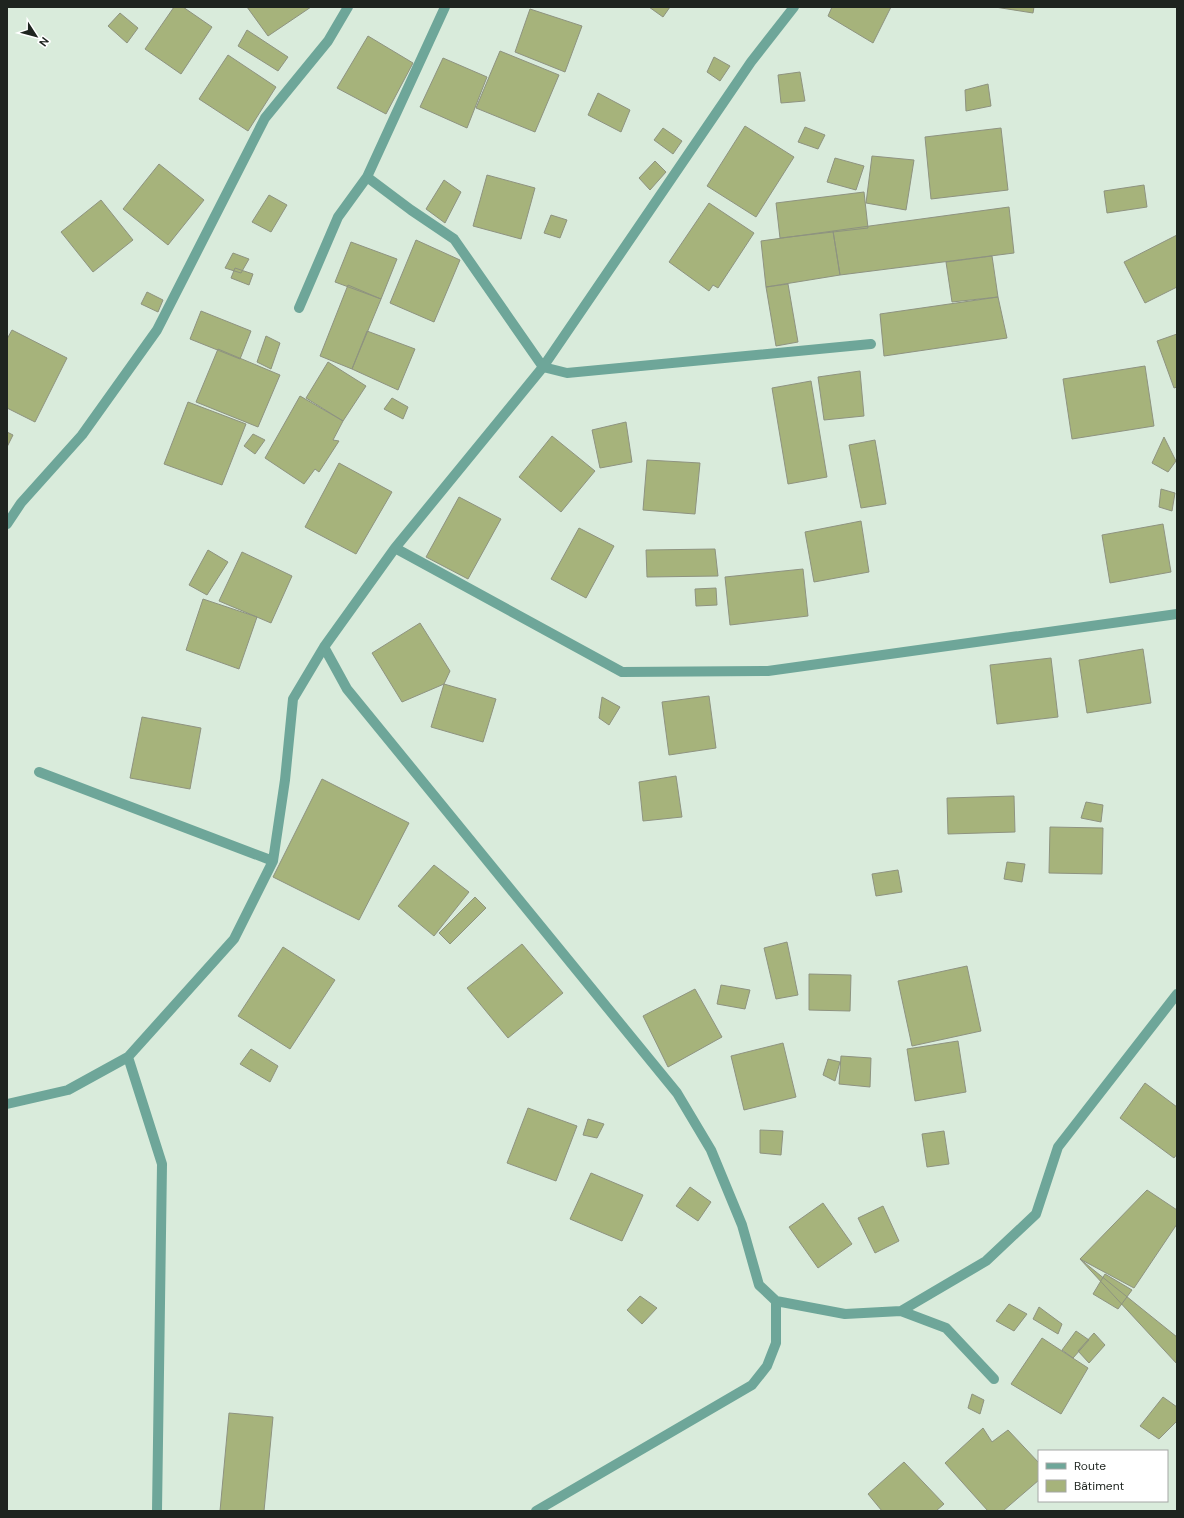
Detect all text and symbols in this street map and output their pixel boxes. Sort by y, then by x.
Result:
north arrow [16,16,56,56]
text: N [36,35,52,49]
legend [1038,1450,1168,1502]
text: Route [1074,1458,1106,1474]
text: Bâtiment [1074,1478,1125,1494]

